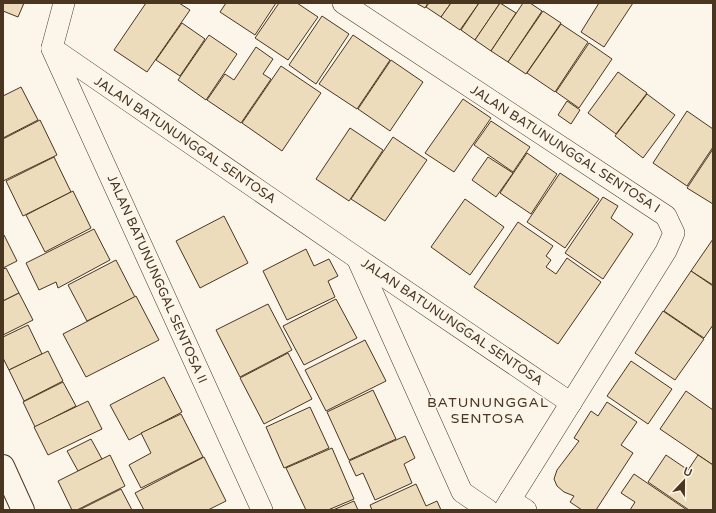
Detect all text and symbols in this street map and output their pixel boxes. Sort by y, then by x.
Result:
street label: JALAN BATUNUNGGAL SENTOSA [91,73,279,207]
street label: JALAN BATUNUNGGAL SENTOSA I [467,82,663,216]
street label: JALAN BATUNUNGGAL SENTOSA II [104,172,210,386]
street label: JALAN BATUNUNGGAL SENTOSA [358,255,546,389]
district label: BATUNUNGGAL SENTOSA [427,394,549,427]
north arrow [664,461,704,501]
text: U [681,465,694,480]

